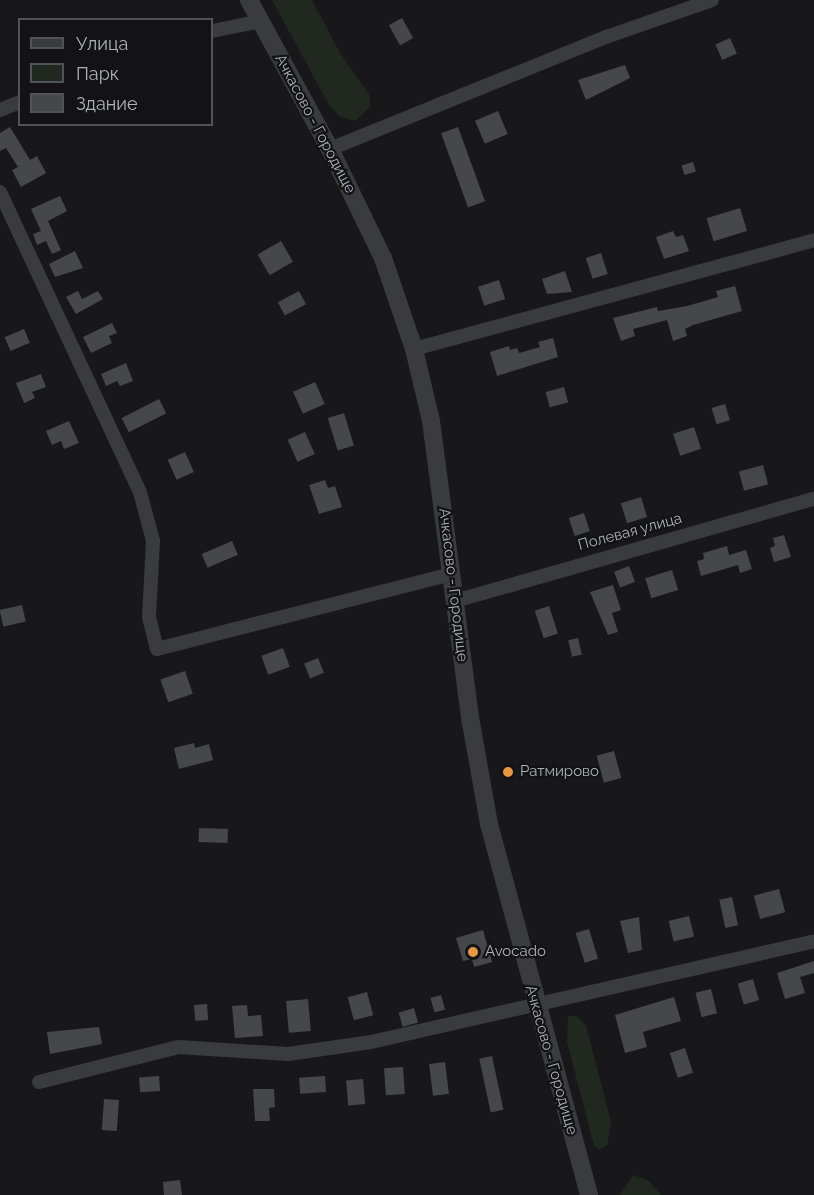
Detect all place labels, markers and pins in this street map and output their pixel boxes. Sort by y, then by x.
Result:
place label: Ратмирово [520,763,599,781]
marker: Ратмирово [501,765,515,779]
place label: Avocado [485,943,546,961]
marker: Avocado [466,945,480,959]

